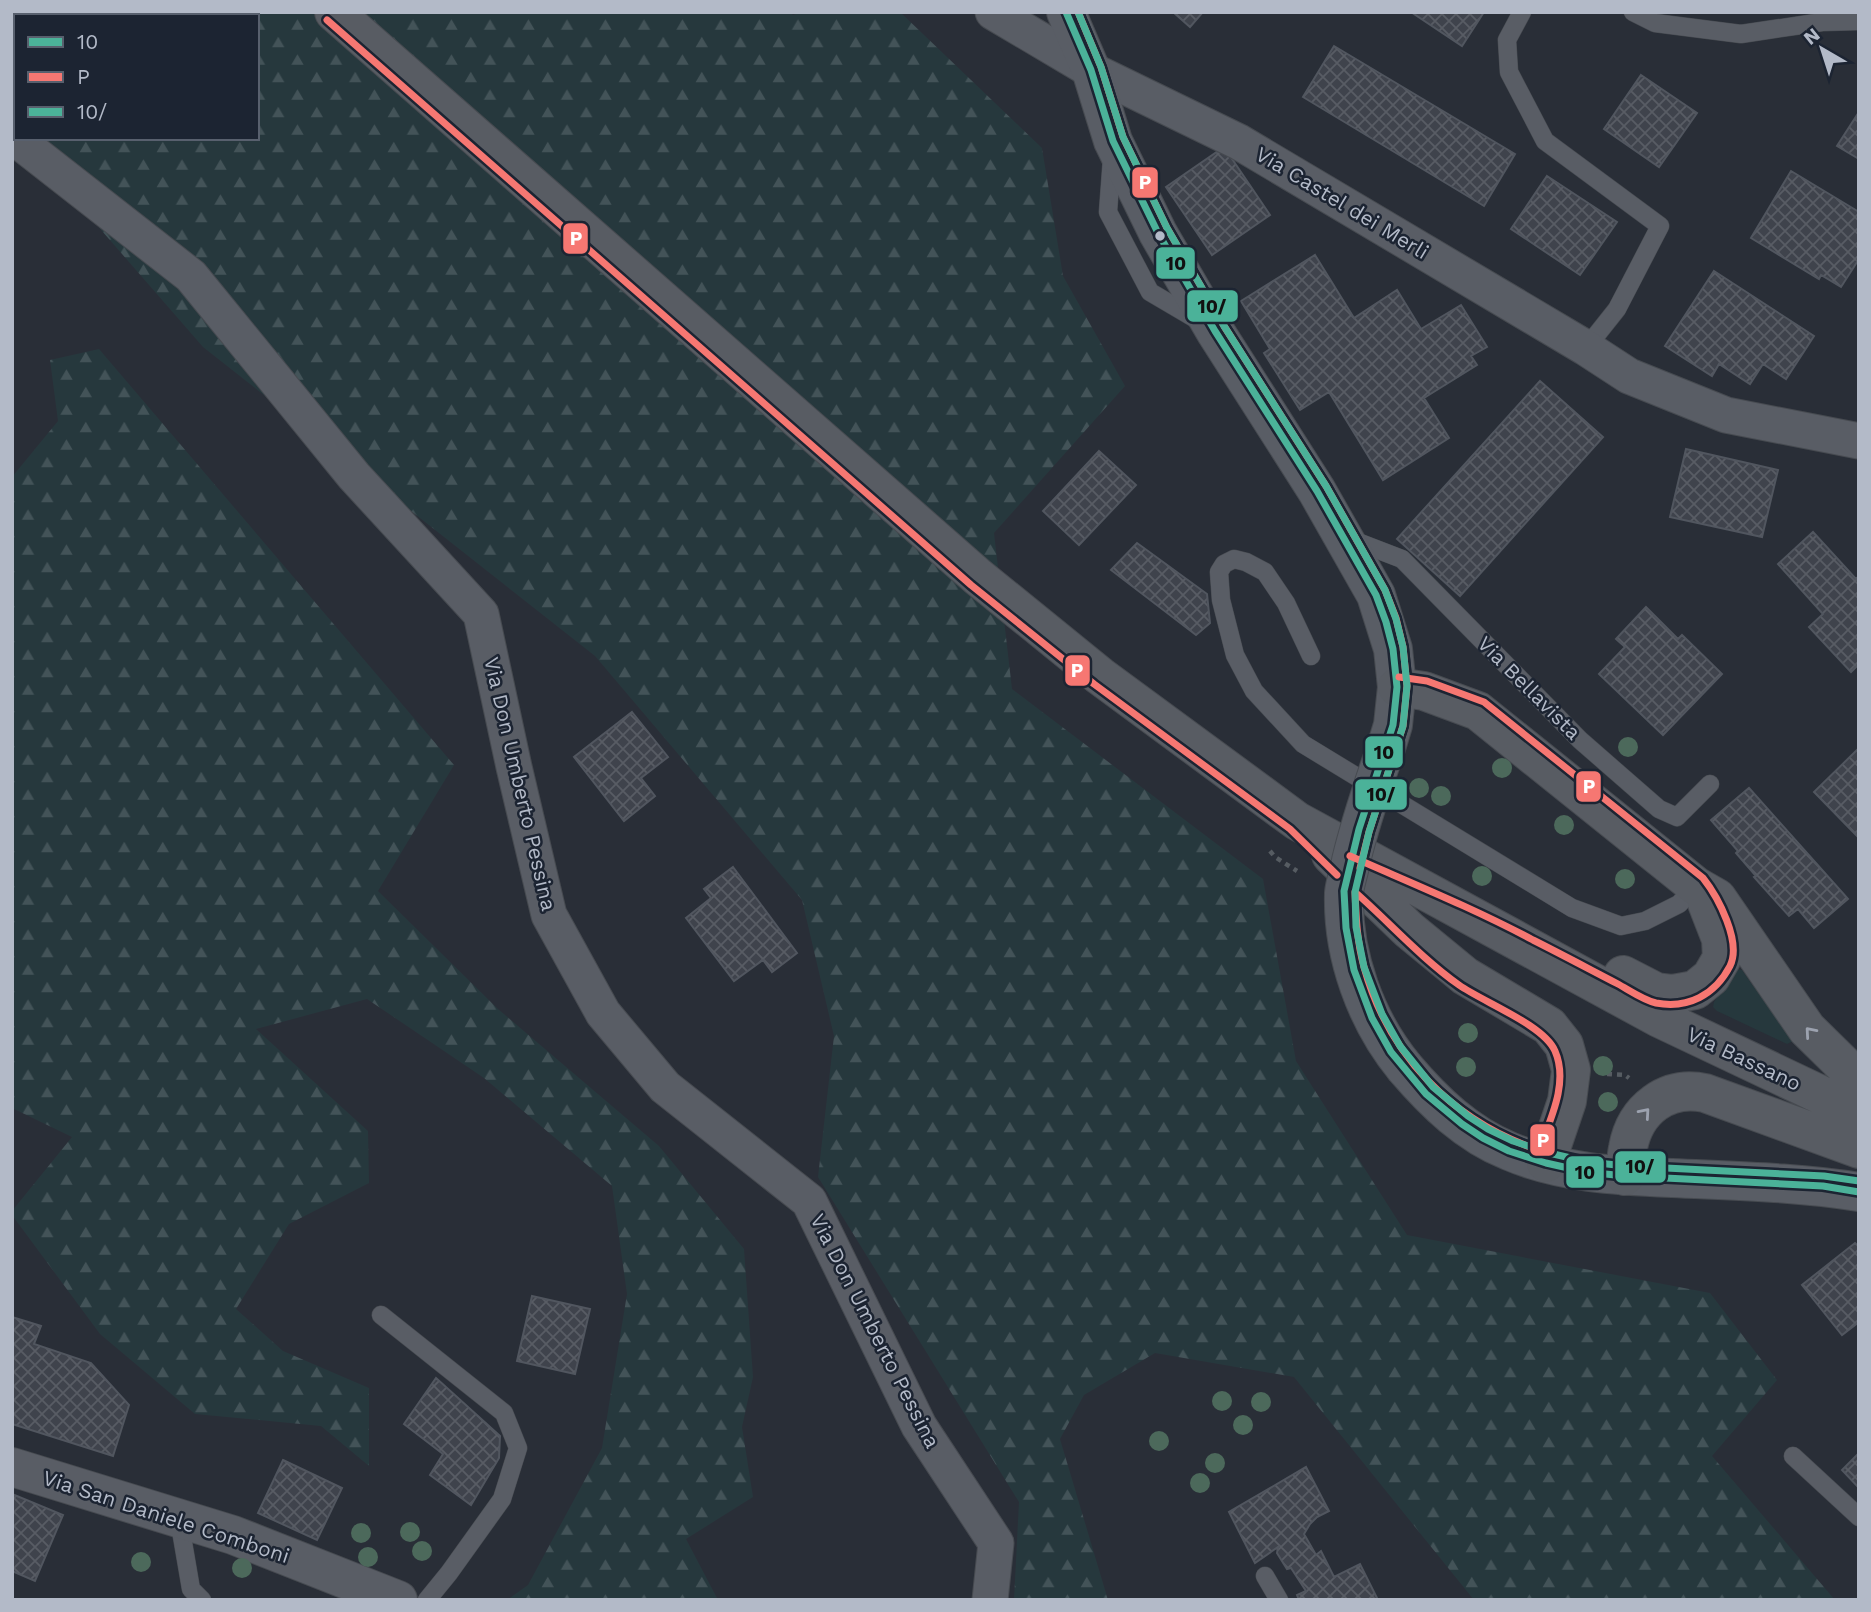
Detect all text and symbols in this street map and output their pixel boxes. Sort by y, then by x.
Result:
legend [14,14,259,140]
north arrow [1787,14,1857,84]
text: N [1799,23,1824,50]
text: 10 [77,29,98,54]
text: P [77,64,90,89]
text: 10/ [77,99,107,124]
street label: Via Castel dei Merli [1251,141,1433,264]
line badge: P [1131,166,1159,199]
text: P [1139,171,1151,194]
line badge: P [562,222,589,255]
text: P [570,227,582,250]
unlabelled marker [1153,229,1167,243]
line badge: 10 [1155,246,1196,280]
text: 10 [1166,252,1186,275]
line badge: 10/ [1186,289,1239,323]
text: 10/ [1198,295,1227,318]
street label: Via Bellavista [1472,631,1586,745]
line badge: P [1064,654,1091,687]
street label: Via Don Umberto Pessina [479,655,562,913]
text: P [1071,659,1083,682]
line badge: 10 [1364,735,1404,769]
text: 10 [1374,741,1394,764]
line badge: P [1575,770,1602,803]
text: P [1583,775,1595,798]
line badge: 10/ [1354,778,1408,811]
text: 10/ [1367,783,1396,806]
street label: Via Bassano [1683,1021,1805,1096]
one-way arrow [1806,1027,1818,1040]
one-way arrow [1637,1108,1649,1121]
line badge: P [1529,1123,1556,1157]
text: P [1537,1129,1549,1152]
line badge: 10/ [1614,1150,1667,1184]
line badge: 10 [1565,1155,1605,1189]
text: 10/ [1626,1155,1655,1178]
text: 10 [1575,1161,1595,1184]
street label: Via Don Umberto Pessina [805,1209,946,1452]
street label: Via San Daniele Comboni [40,1465,293,1568]

